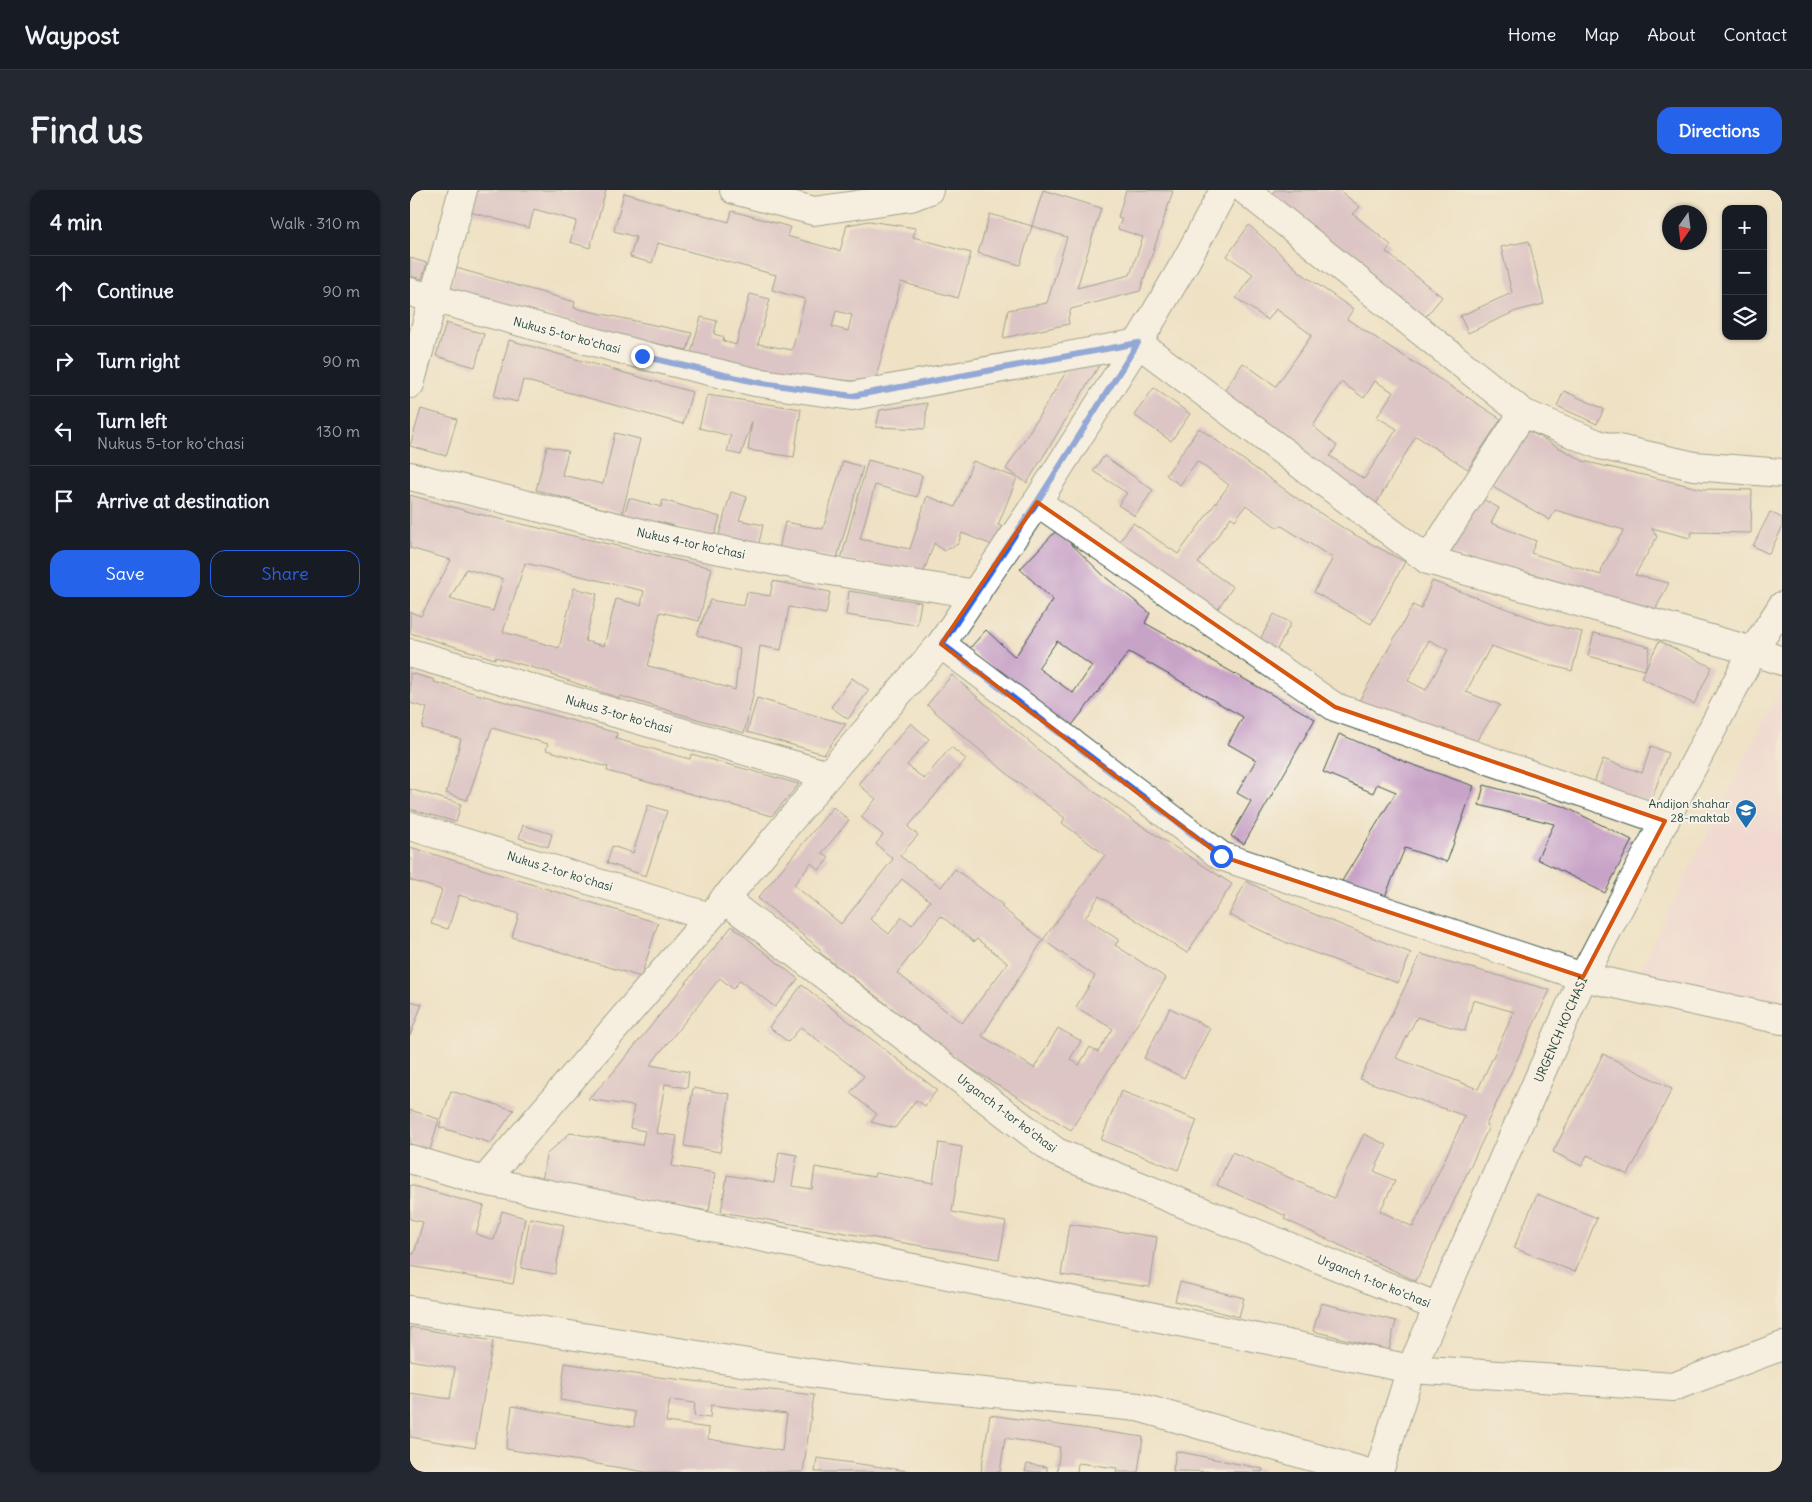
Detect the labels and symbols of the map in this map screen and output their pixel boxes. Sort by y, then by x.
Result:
north arrow [1662,205,1707,250]
street label: Nukus 5-tor koʻchasi [512,313,622,357]
route end [631,345,654,368]
street label: Nukus 4-tor koʻchasi [635,524,747,562]
street label: Nukus 3-tor koʻchasi [564,692,674,736]
place label: Andijon shahar 28-maktab [1648,796,1730,825]
school or university icon: Andijon shahar 28-maktab [1734,798,1758,829]
route start [1210,845,1233,868]
street label: Nukus 2-tor koʻchasi [505,848,615,894]
street label: URGENCH KO'CHASI [1530,974,1590,1084]
street label: Urganch 1-tor koʻchasi [954,1071,1060,1155]
street label: Urganch 1-tor koʻchasi [1315,1251,1433,1311]

